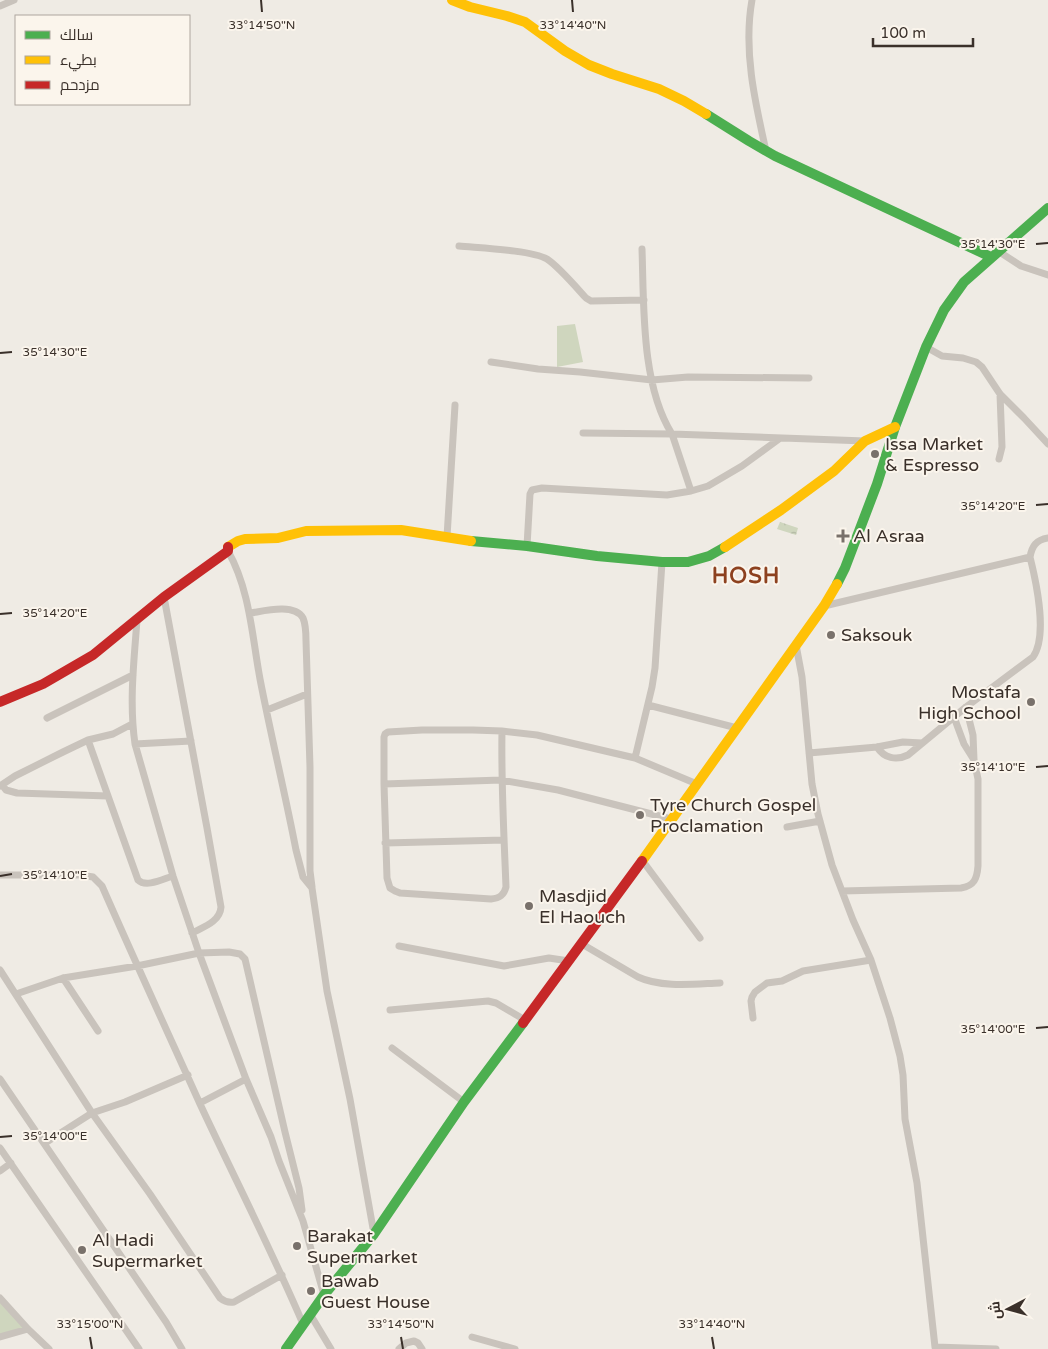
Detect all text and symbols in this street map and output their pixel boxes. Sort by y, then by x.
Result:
legend [15,15,190,105]
scale bar [873,15,973,47]
text: 33°14'50"N [229,18,296,32]
text: 33°14'40"N [540,18,607,32]
text: 100 m [880,24,926,42]
text: سالك [60,26,93,44]
text: بطيء [60,51,97,72]
text: مزدحم [60,76,100,95]
text: 35°14'30"E [961,237,1026,251]
text: 35°14'30"E [23,345,88,359]
place label: Issa Market & Espresso [885,433,983,476]
marker: Issa Market & Espresso [869,448,881,460]
text: 35°14'20"E [961,499,1026,513]
place label: Al Asraa [853,525,925,547]
marker: Al Asraa [837,530,849,542]
district label: HOSH [712,563,780,589]
text: 35°14'20"E [23,606,88,620]
place label: Saksouk [841,624,912,646]
marker: Saksouk [825,629,837,641]
place label: Mostafa High School [918,681,1021,724]
marker: Mostafa High School [1025,696,1037,708]
text: 35°14'10"E [961,760,1026,774]
place label: Tyre Church Gospel Proclamation [650,794,816,837]
marker: Tyre Church Gospel Proclamation [634,809,646,821]
text: 35°14'10"E [23,868,88,882]
place label: Masdjid El Haouch [539,885,626,928]
marker: Masdjid El Haouch [523,900,535,912]
text: 35°14'00"E [961,1022,1026,1036]
text: 35°14'00"E [23,1129,88,1143]
place label: Barakat Supermarket [307,1225,418,1268]
place label: Al Hadi Supermarket [92,1229,203,1272]
marker: Barakat Supermarket [291,1240,303,1252]
marker: Al Hadi Supermarket [76,1244,88,1256]
place label: Bawab Guest House [321,1270,430,1313]
north arrow [983,1284,1033,1334]
marker: Bawab Guest House [305,1285,317,1297]
text: ش [986,1300,1005,1320]
text: 33°15'00"N [57,1317,124,1331]
text: 33°14'50"N [368,1317,435,1331]
text: 33°14'40"N [679,1317,746,1331]

